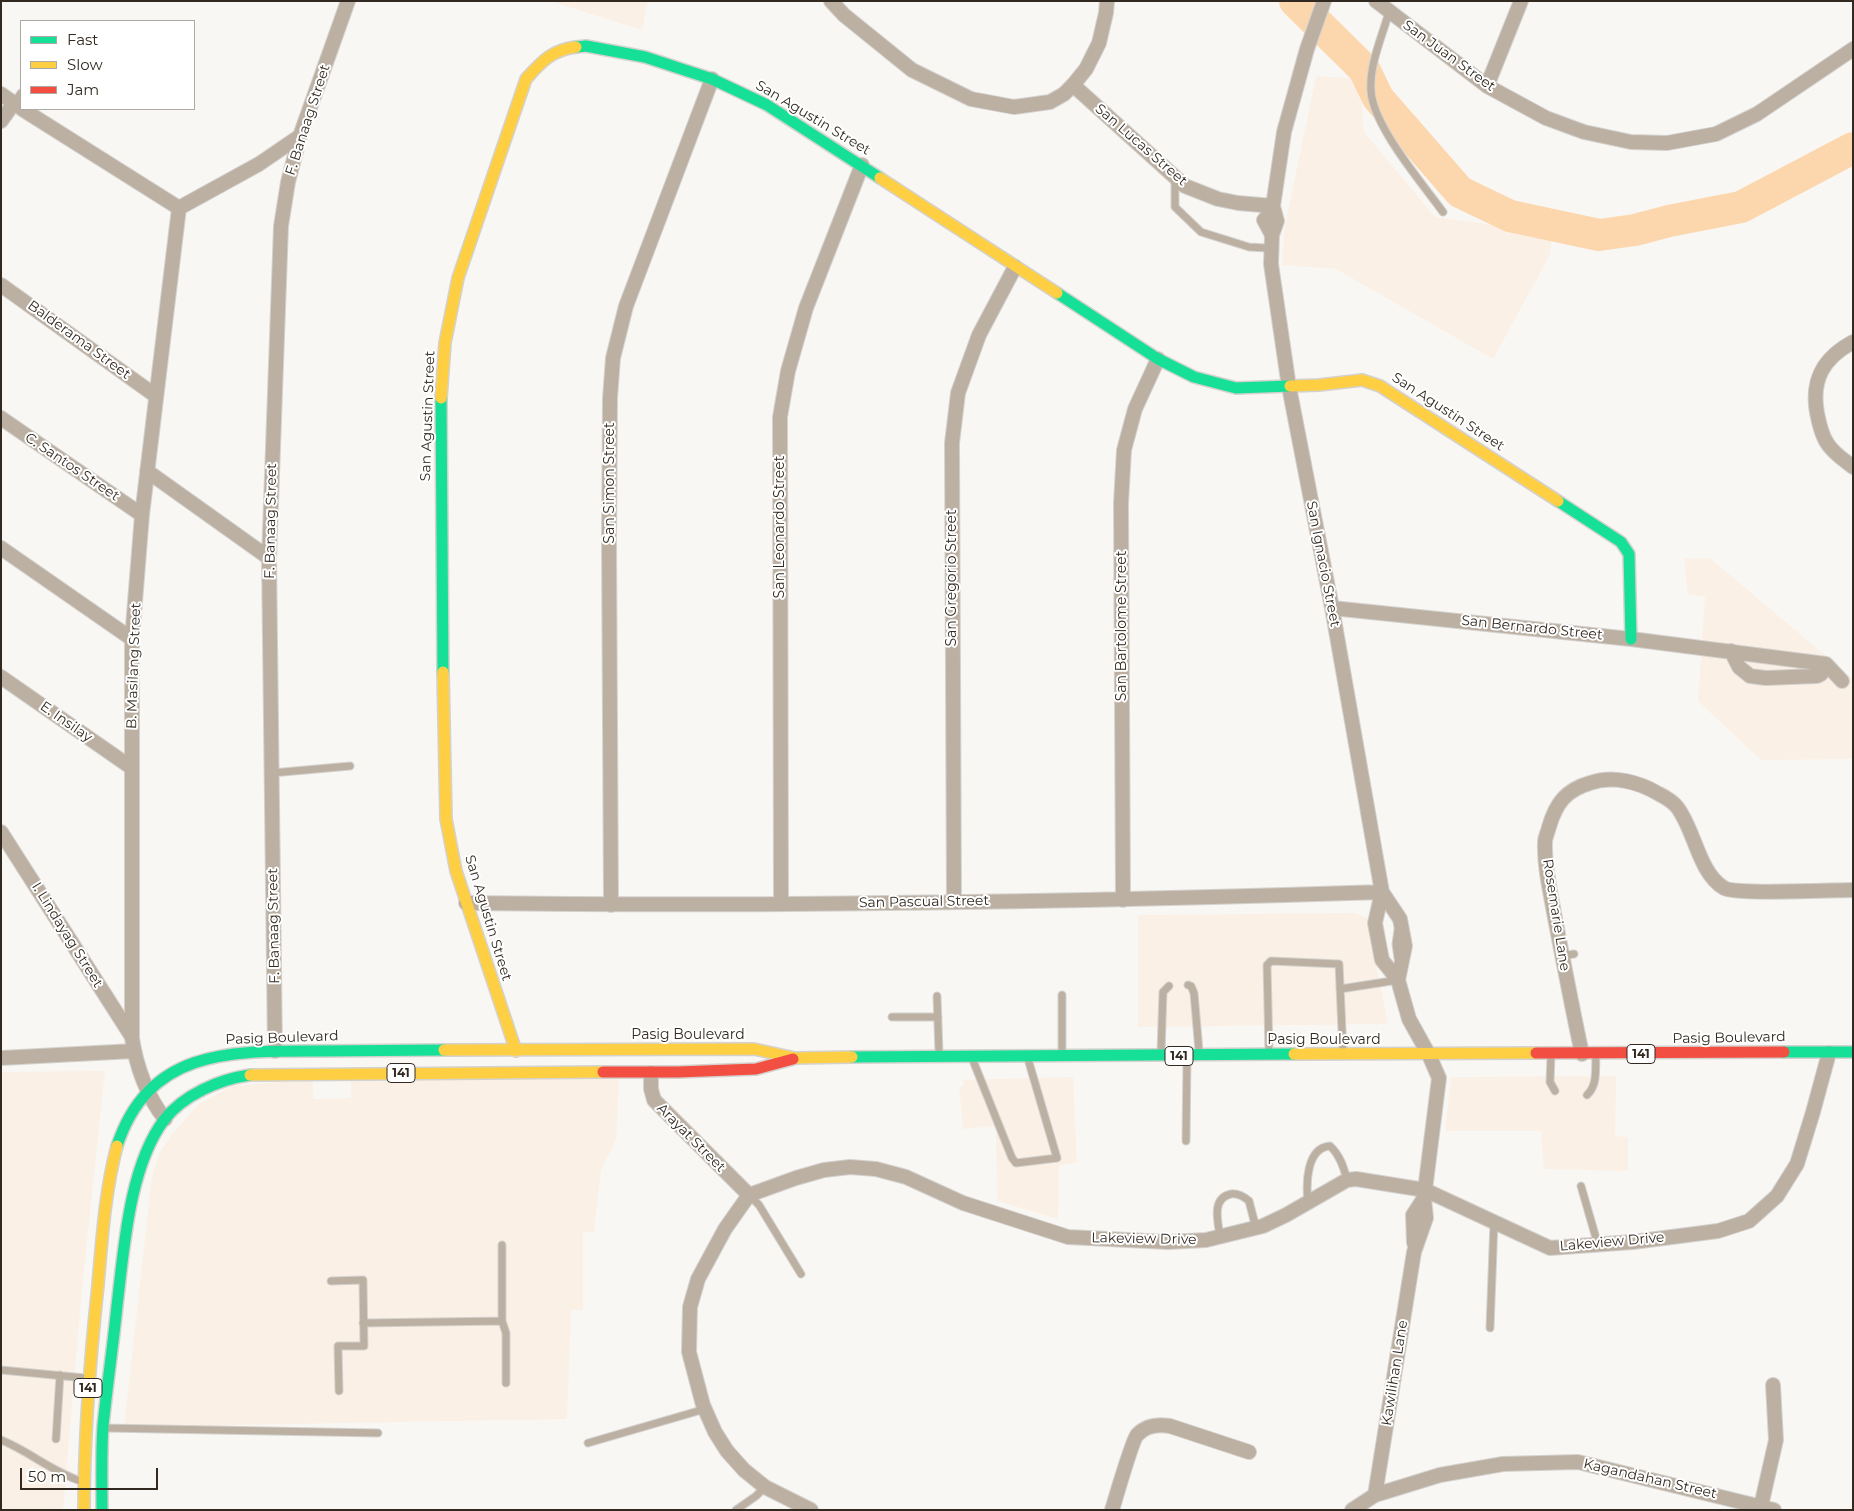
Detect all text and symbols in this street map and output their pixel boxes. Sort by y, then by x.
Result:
street label: San Juan Street [1400,17,1498,95]
legend [20,20,195,110]
text: Fast [67,30,98,49]
text: Slow [67,55,103,74]
street label: F. Banaag Street [282,62,334,178]
street label: San Agustin Street [753,77,873,159]
text: Jam [67,80,99,99]
street label: San Lucas Street [1092,100,1190,190]
street label: Balderama Street [24,297,134,383]
street label: San Agustin Street [417,350,439,482]
street label: San Agustin Street [1389,369,1507,455]
street label: San Simon Street [602,422,618,544]
street label: C. Santos Street [22,429,122,505]
street label: San Leonardo Street [772,456,788,598]
street label: F. Banaag Street [262,463,280,579]
street label: San Ignacio Street [1303,500,1343,628]
street label: San Gregorio Street [944,509,960,647]
street label: San Bartolome Street [1114,551,1130,701]
street label: B. Masilang Street [123,602,145,730]
street label: San Bernardo Street [1461,612,1603,644]
street label: E. Insilay [37,698,95,746]
street label: San Agustin Street [461,853,515,983]
street label: Rosemarie Lane [1539,858,1573,972]
street label: F. Banaag Street [265,868,283,984]
street label: I. Lindayag Street [28,879,106,991]
street label: San Pascual Street [859,892,989,912]
street label: Pasig Boulevard [631,1027,745,1043]
street label: Pasig Boulevard [225,1028,339,1048]
street label: Pasig Boulevard [1672,1029,1786,1047]
street label: Pasig Boulevard [1267,1032,1381,1048]
road number: 141 [1627,1044,1655,1064]
road number: 141 [1165,1046,1193,1066]
road number: 141 [387,1064,415,1082]
street label: Arayat Street [653,1100,729,1176]
street label: Lakeview Drive [1559,1229,1665,1255]
street label: Lakeview Drive [1091,1230,1197,1248]
street label: Kawilihan Lane [1378,1319,1412,1427]
road number: 141 [74,1379,102,1398]
street label: Kagandahan Street [1582,1455,1718,1503]
scale bar [22,1458,160,1490]
text: 50 m [28,1467,66,1486]

